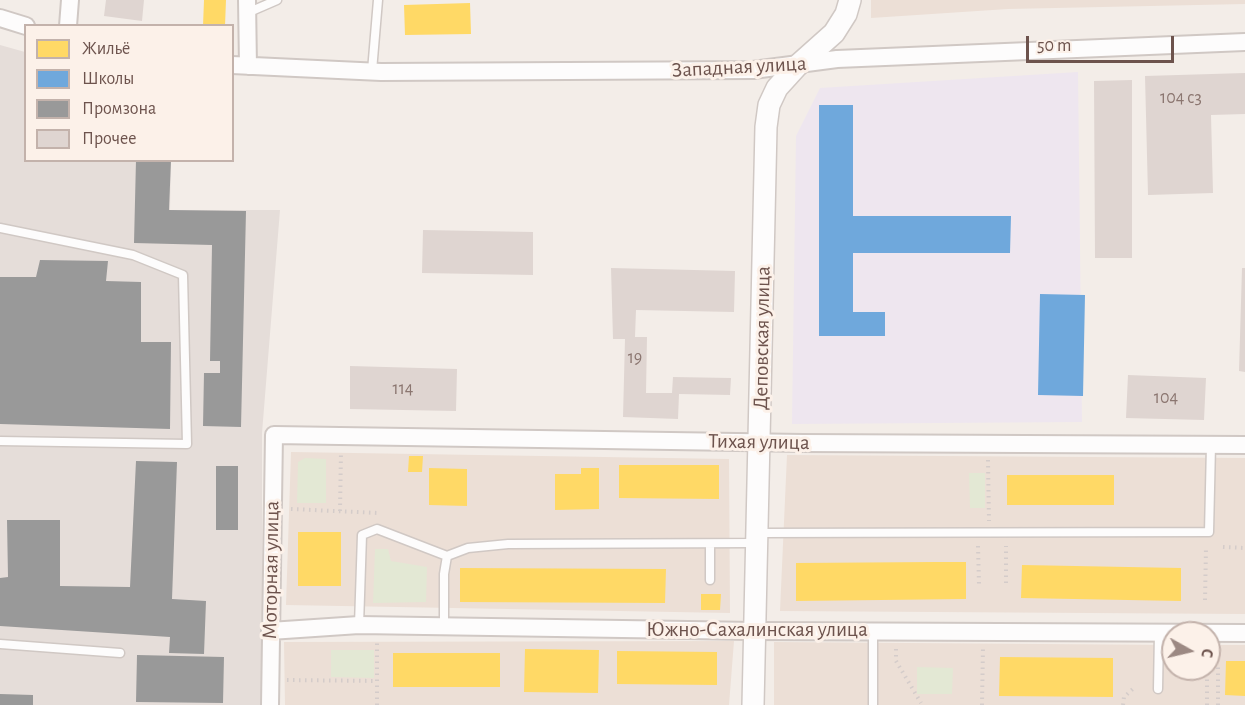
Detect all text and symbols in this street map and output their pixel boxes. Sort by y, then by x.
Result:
legend [24,24,234,162]
scale bar [1029,24,1178,62]
text: 50 m [1037,37,1071,55]
text: Жильё [82,40,130,58]
street label: Западная улица [671,51,807,83]
text: Школы [82,70,134,88]
house number: 104 с3 [1160,87,1202,109]
text: Промзона [82,100,156,118]
text: Прочее [82,130,137,148]
street label: Деповская улица [748,266,776,410]
house number: 19 [628,347,642,369]
house number: 114 [392,378,414,400]
house number: 104 [1154,387,1178,409]
street label: Тихая улица [708,429,810,455]
street label: Моторная улица [257,500,285,640]
street label: Южно-Сахалинская улица [646,617,868,643]
north arrow [1161,621,1221,681]
text: С [1198,648,1215,659]

